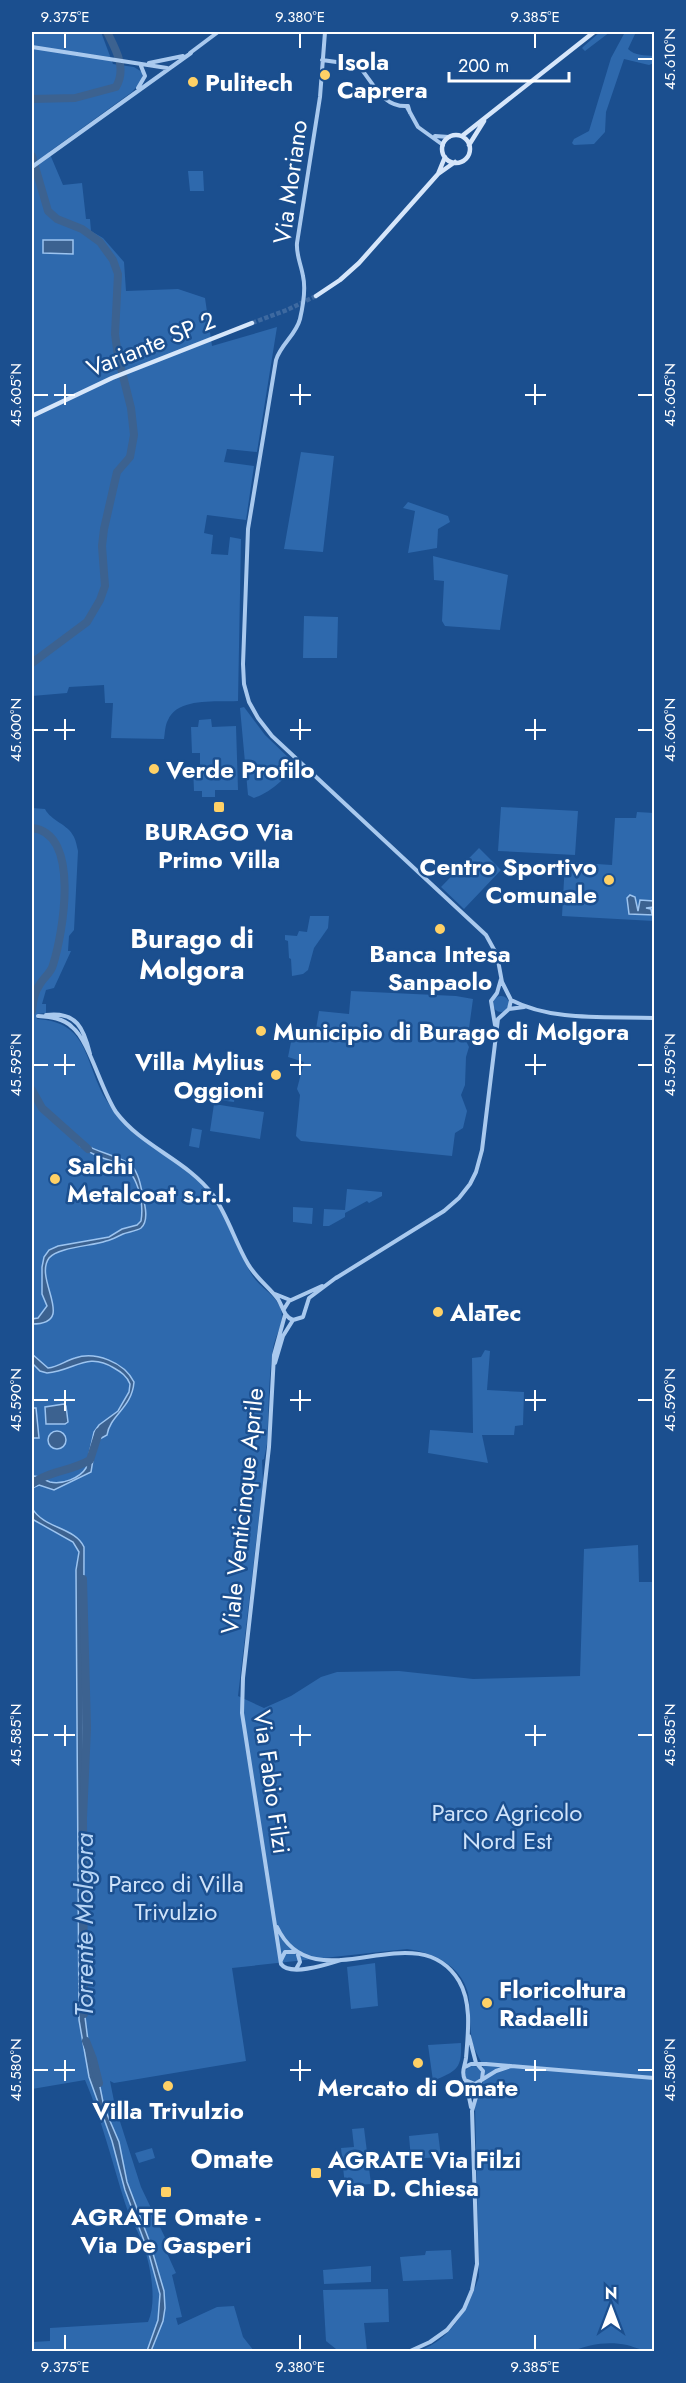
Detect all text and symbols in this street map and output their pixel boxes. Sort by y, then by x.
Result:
text: 9.375°E [41,6,89,28]
text: 9.380°E [275,6,325,28]
text: 9.385°E [510,6,560,28]
text: 45.610°N [659,28,681,90]
place label: Isola Caprera [337,44,428,107]
scale bar [449,45,569,83]
text: 200 m [458,53,509,79]
place label: Pulitech [205,65,293,100]
marker: Isola Caprera [318,68,332,82]
marker: Pulitech [186,75,200,89]
street label: Via Moriano [264,118,316,246]
street label: Variante SP 2 [81,302,221,386]
text: 45.605°N [5,363,27,427]
text: 45.605°N [659,363,681,427]
text: 45.600°N [5,698,27,762]
text: 45.600°N [659,698,681,762]
place label: Verde Profilo [165,752,315,787]
marker: Verde Profilo [147,762,161,776]
marker: BURAGO Via Primo Villa [212,800,226,814]
place label: BURAGO Via Primo Villa [145,814,293,877]
place label: Centro Sportivo Comunale [420,849,597,912]
marker: Centro Sportivo Comunale [602,873,616,887]
district label: Burago di Molgora [130,919,254,989]
marker: Banca Intesa Sanpaolo [433,922,447,936]
place label: Banca Intesa Sanpaolo [369,936,511,999]
place label: Municipio di Burago di Molgora [273,1014,629,1049]
marker: Municipio di Burago di Molgora [254,1024,268,1038]
text: 45.595°N [5,1033,27,1097]
text: 45.595°N [659,1033,681,1097]
place label: Villa Mylius Oggioni [134,1044,264,1107]
marker: Villa Mylius Oggioni [269,1068,283,1082]
place label: Salchi Metalcoat s.r.l. [67,1148,232,1211]
marker: Salchi Metalcoat s.r.l. [48,1172,62,1186]
place label: AlaTec [449,1295,521,1330]
marker: AlaTec [431,1305,445,1319]
text: 45.590°N [5,1368,27,1432]
text: 45.590°N [659,1368,681,1432]
street label: Viale Venticinque Aprile [212,1386,272,1636]
text: 45.585°N [5,1704,27,1766]
text: 45.585°N [659,1704,681,1766]
street label: Via Fabio Filzi [245,1708,299,1856]
park label: Parco Agricolo Nord Est [432,1795,582,1858]
water label: Torrente Molgora [65,1832,103,2017]
park label: Parco di Villa Trivulzio [108,1866,244,1929]
place label: Floricoltura Radaelli [499,1972,626,2035]
marker: Floricoltura Radaelli [480,1996,494,2010]
text: 45.580°N [5,2038,27,2102]
text: 45.580°N [659,2038,681,2102]
marker: Mercato di Omate [411,2056,425,2070]
place label: Mercato di Omate [318,2070,518,2105]
marker: Villa Trivulzio [161,2079,175,2093]
place label: Villa Trivulzio [91,2093,244,2128]
district label: Omate [191,2139,273,2178]
place label: AGRATE Via Filzi Via D. Chiesa [327,2142,521,2205]
marker: AGRATE Via Filzi Via D. Chiesa [309,2166,323,2180]
marker: AGRATE Omate - Via De Gasperi [159,2185,173,2199]
place label: AGRATE Omate - Via De Gasperi [70,2199,261,2262]
north arrow [581,2278,641,2338]
text: N [605,2282,617,2305]
text: 9.375°E [41,2356,89,2378]
text: 9.380°E [275,2356,325,2378]
text: 9.385°E [510,2356,560,2378]

